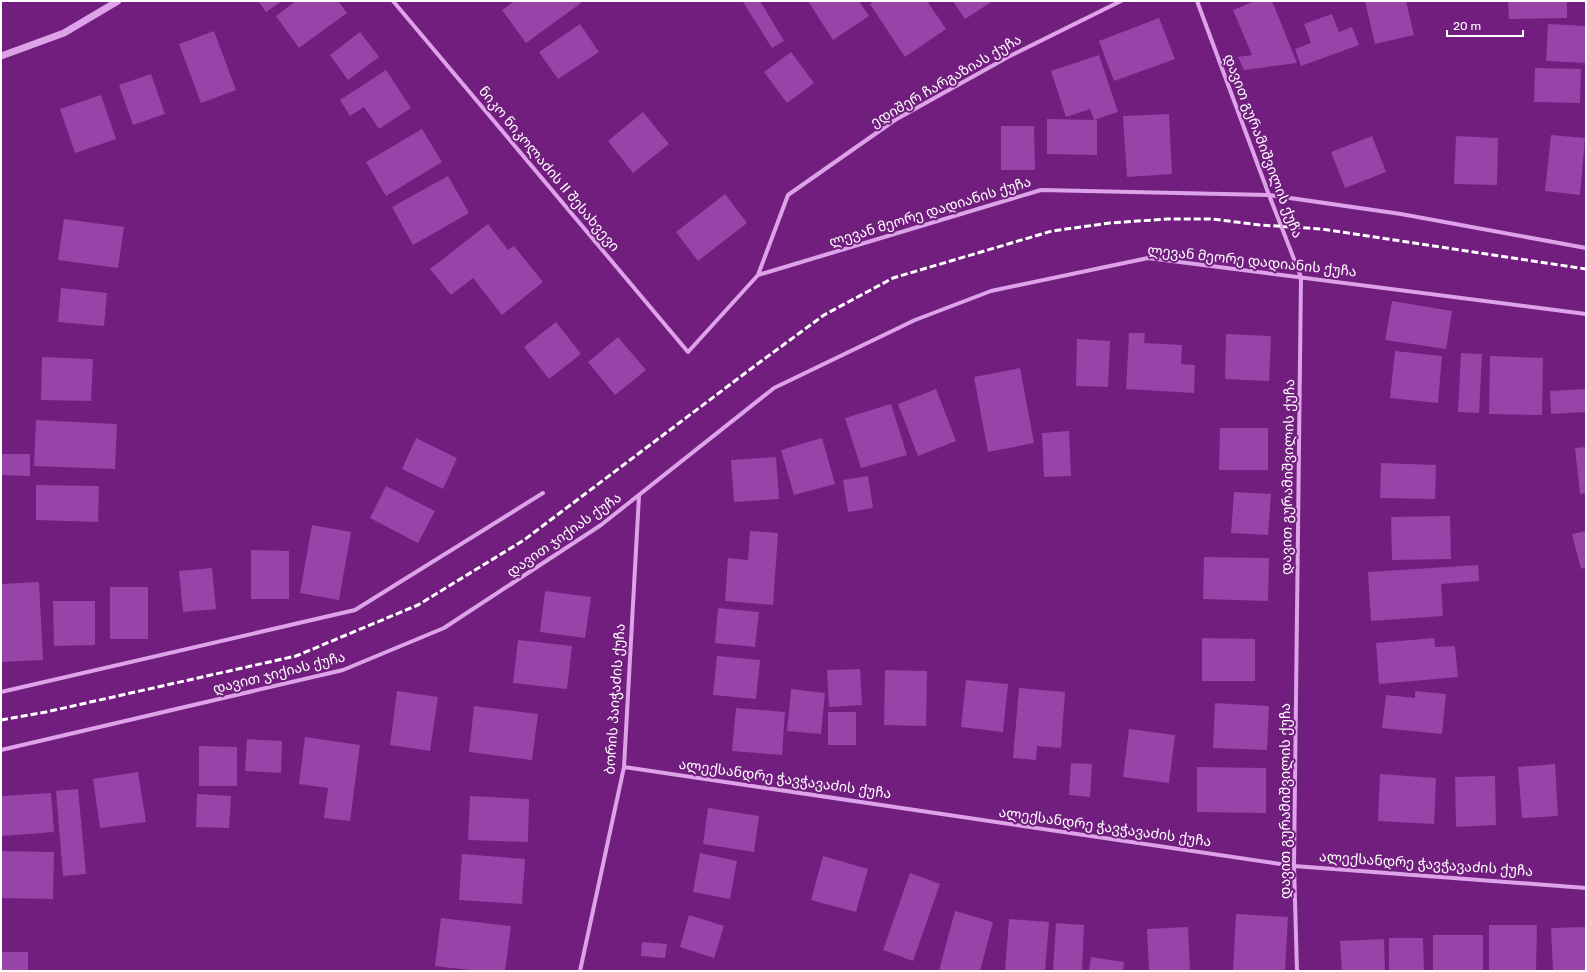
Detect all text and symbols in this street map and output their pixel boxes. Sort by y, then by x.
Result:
scale bar [1447,12,1523,38]
text: 20 m [1453,19,1481,33]
street label: ედიშერ ჩარგაზიას ქუჩა [868,31,1024,131]
street label: დავით გურამიშვილის ქუჩა [1220,52,1306,240]
street label: ნიკო ნიკოლაძის II შესახვევი [475,83,623,255]
street label: ლევან მეორე დადიანის ქუჩა [827,173,1033,251]
street label: ლევან მეორე დადიანის ქუჩა [1146,242,1358,280]
street label: დავით გურამიშვილის ქუჩა [1278,379,1298,575]
street label: დავით ჯიქიას ქუჩა [503,489,625,581]
street label: ბორის პაიჭაძის ქუჩა [601,623,629,775]
street label: დავით ჯიქიას ქუჩა [211,648,347,698]
street label: დავით გურამიშვილის ქუჩა [1277,703,1294,899]
street label: ალექსანდრე ჭავჭავაძის ქუჩა [678,756,892,802]
street label: ალექსანდრე ჭავჭავაძის ქუჩა [998,804,1212,850]
street label: ალექსანდრე ჭავჭავაძის ქუჩა [1318,848,1534,880]

